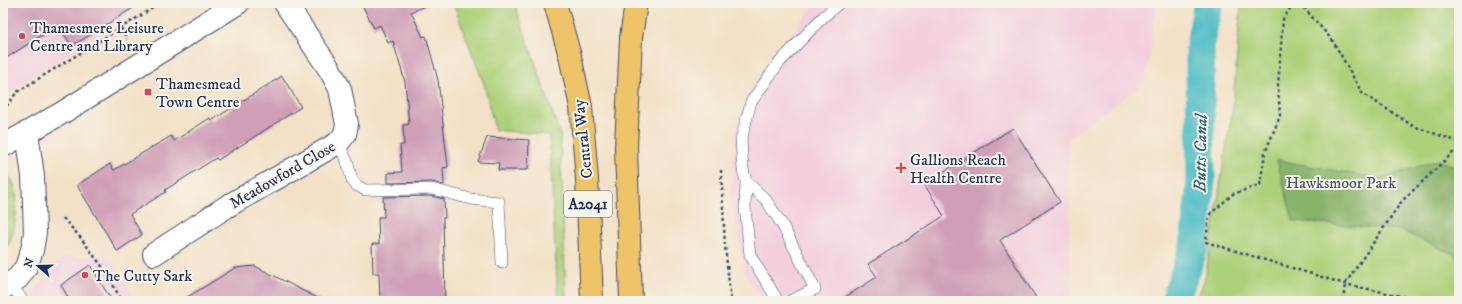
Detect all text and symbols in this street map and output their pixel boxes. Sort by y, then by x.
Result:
place label: Thamesmere Leisure Centre and Library [30,18,164,56]
marker: Thamesmere Leisure Centre and Library [17,31,27,41]
place label: Thamesmead Town Centre [156,74,241,112]
marker: Thamesmead Town Centre [143,87,153,97]
street label: Central Way [569,98,597,180]
water label: Butts Canal [1189,112,1213,193]
street label: Meadowford Close [226,136,339,213]
place label: Gallions Reach Health Centre [910,150,1007,188]
marker: Gallions Reach Health Centre [895,162,907,174]
park label: Hawksmoor Park [1286,173,1396,193]
road number: A2041 [564,191,612,217]
north arrow [18,246,58,286]
text: N [21,256,38,270]
place label: The Cutty Sark [93,266,192,286]
marker: The Cutty Sark [80,270,90,280]

